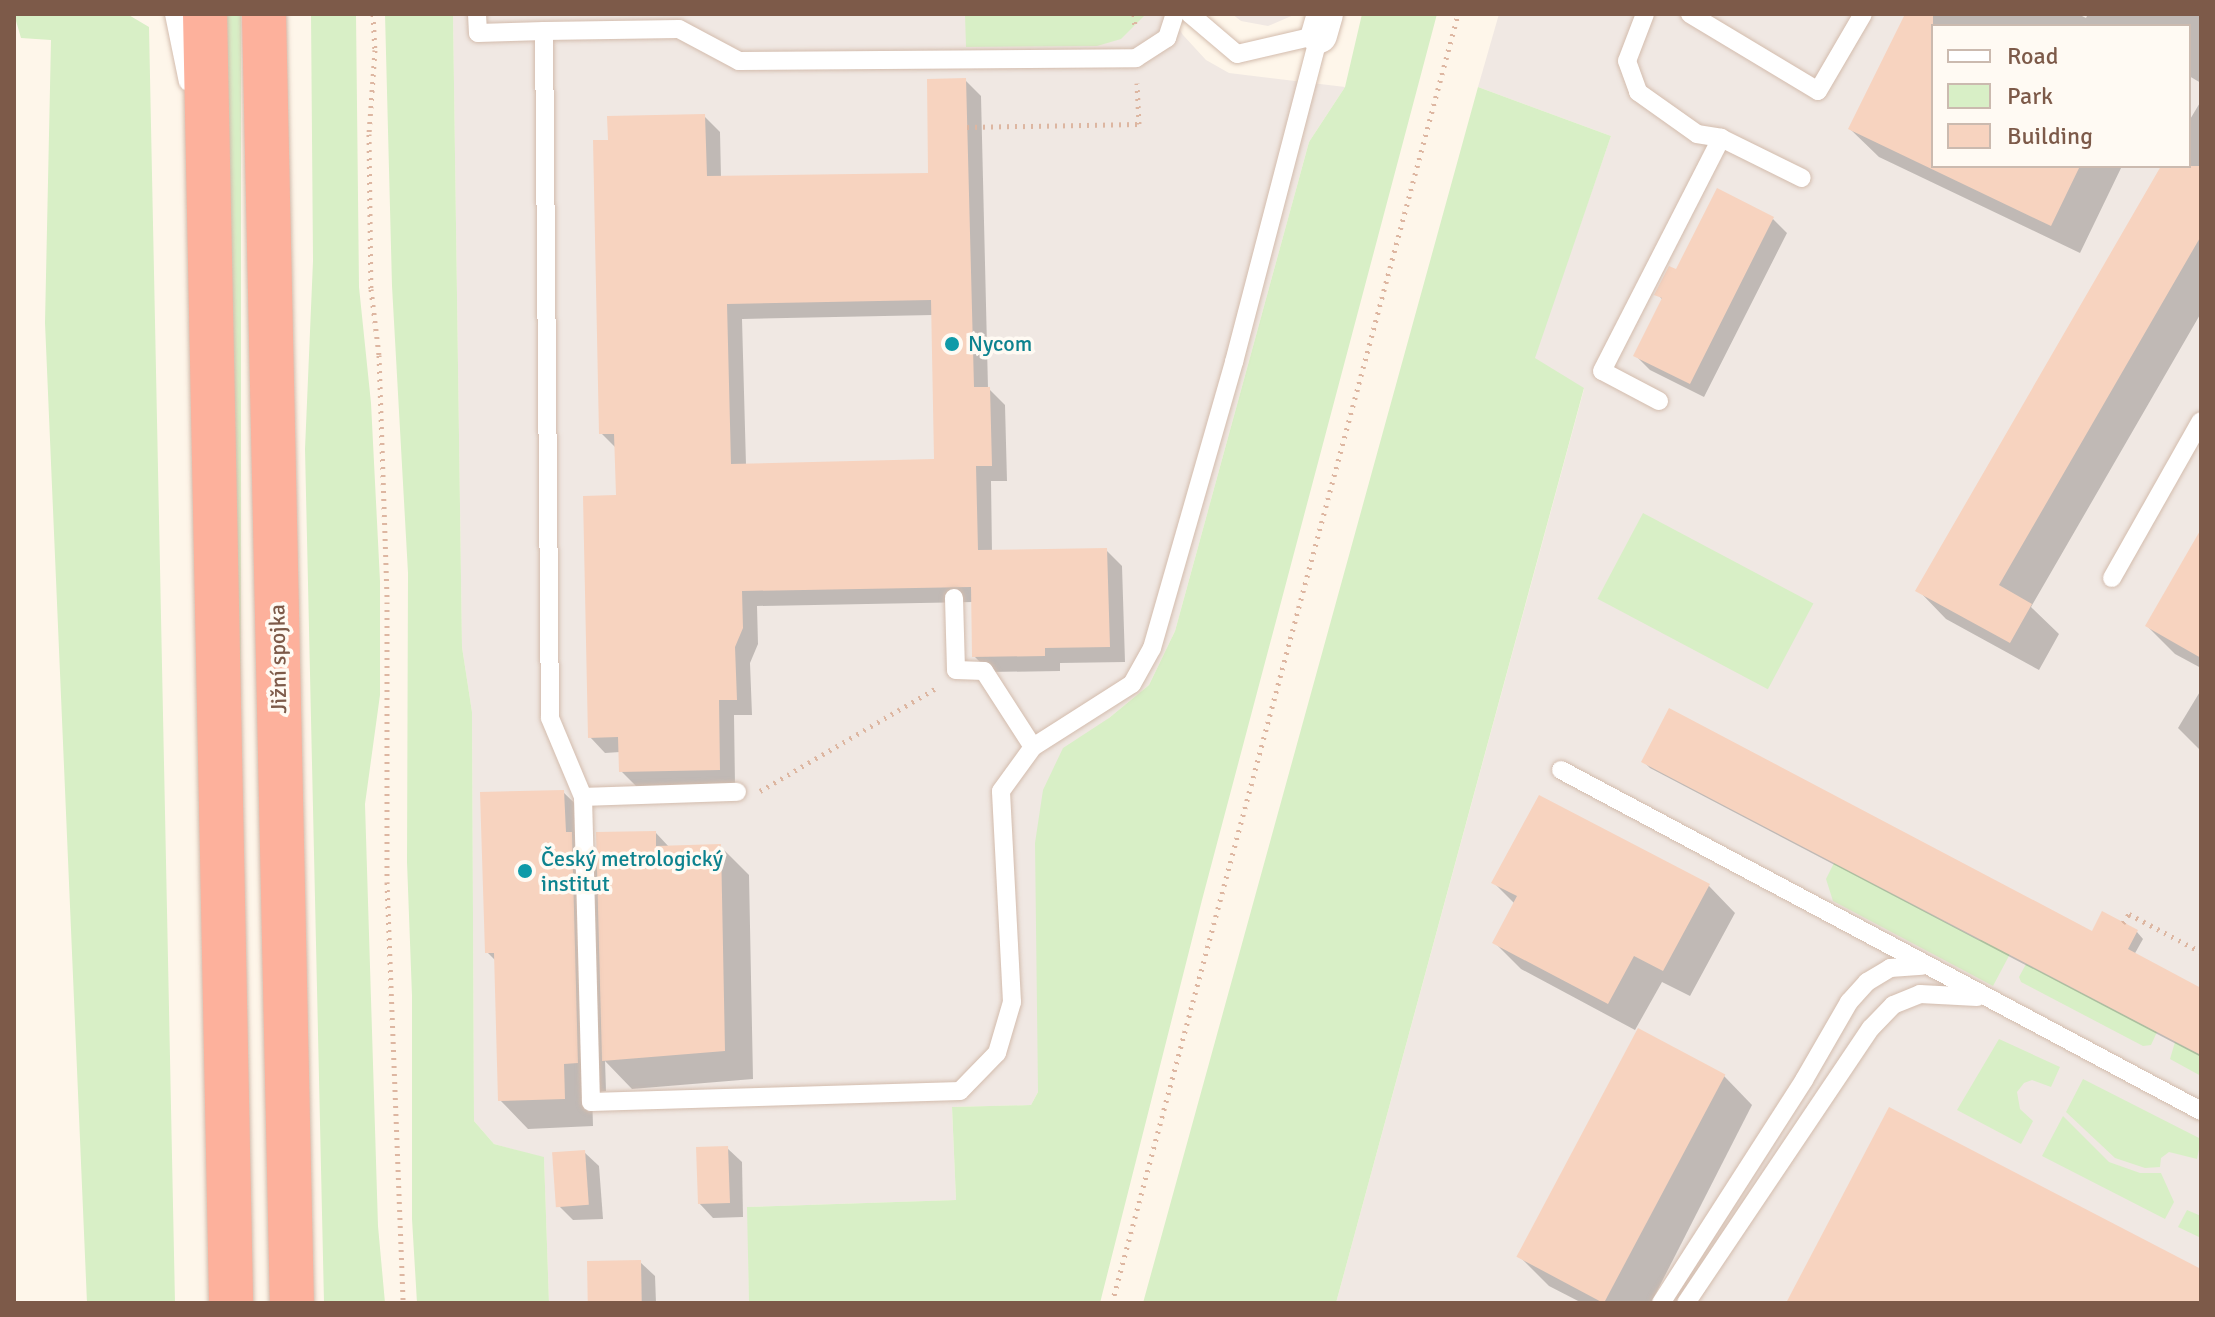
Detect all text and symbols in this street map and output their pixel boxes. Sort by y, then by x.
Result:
legend [1931,24,2191,168]
text: Road [2007,41,2058,71]
text: Park [2007,81,2053,111]
text: Building [2007,121,2093,151]
place label: Nycom [968,331,1032,357]
marker: Nycom [943,335,961,353]
street label: Jižní spojka [264,604,292,714]
place label: Český metrologický institut [541,845,723,896]
marker: Český metrologický institut [516,862,534,880]

